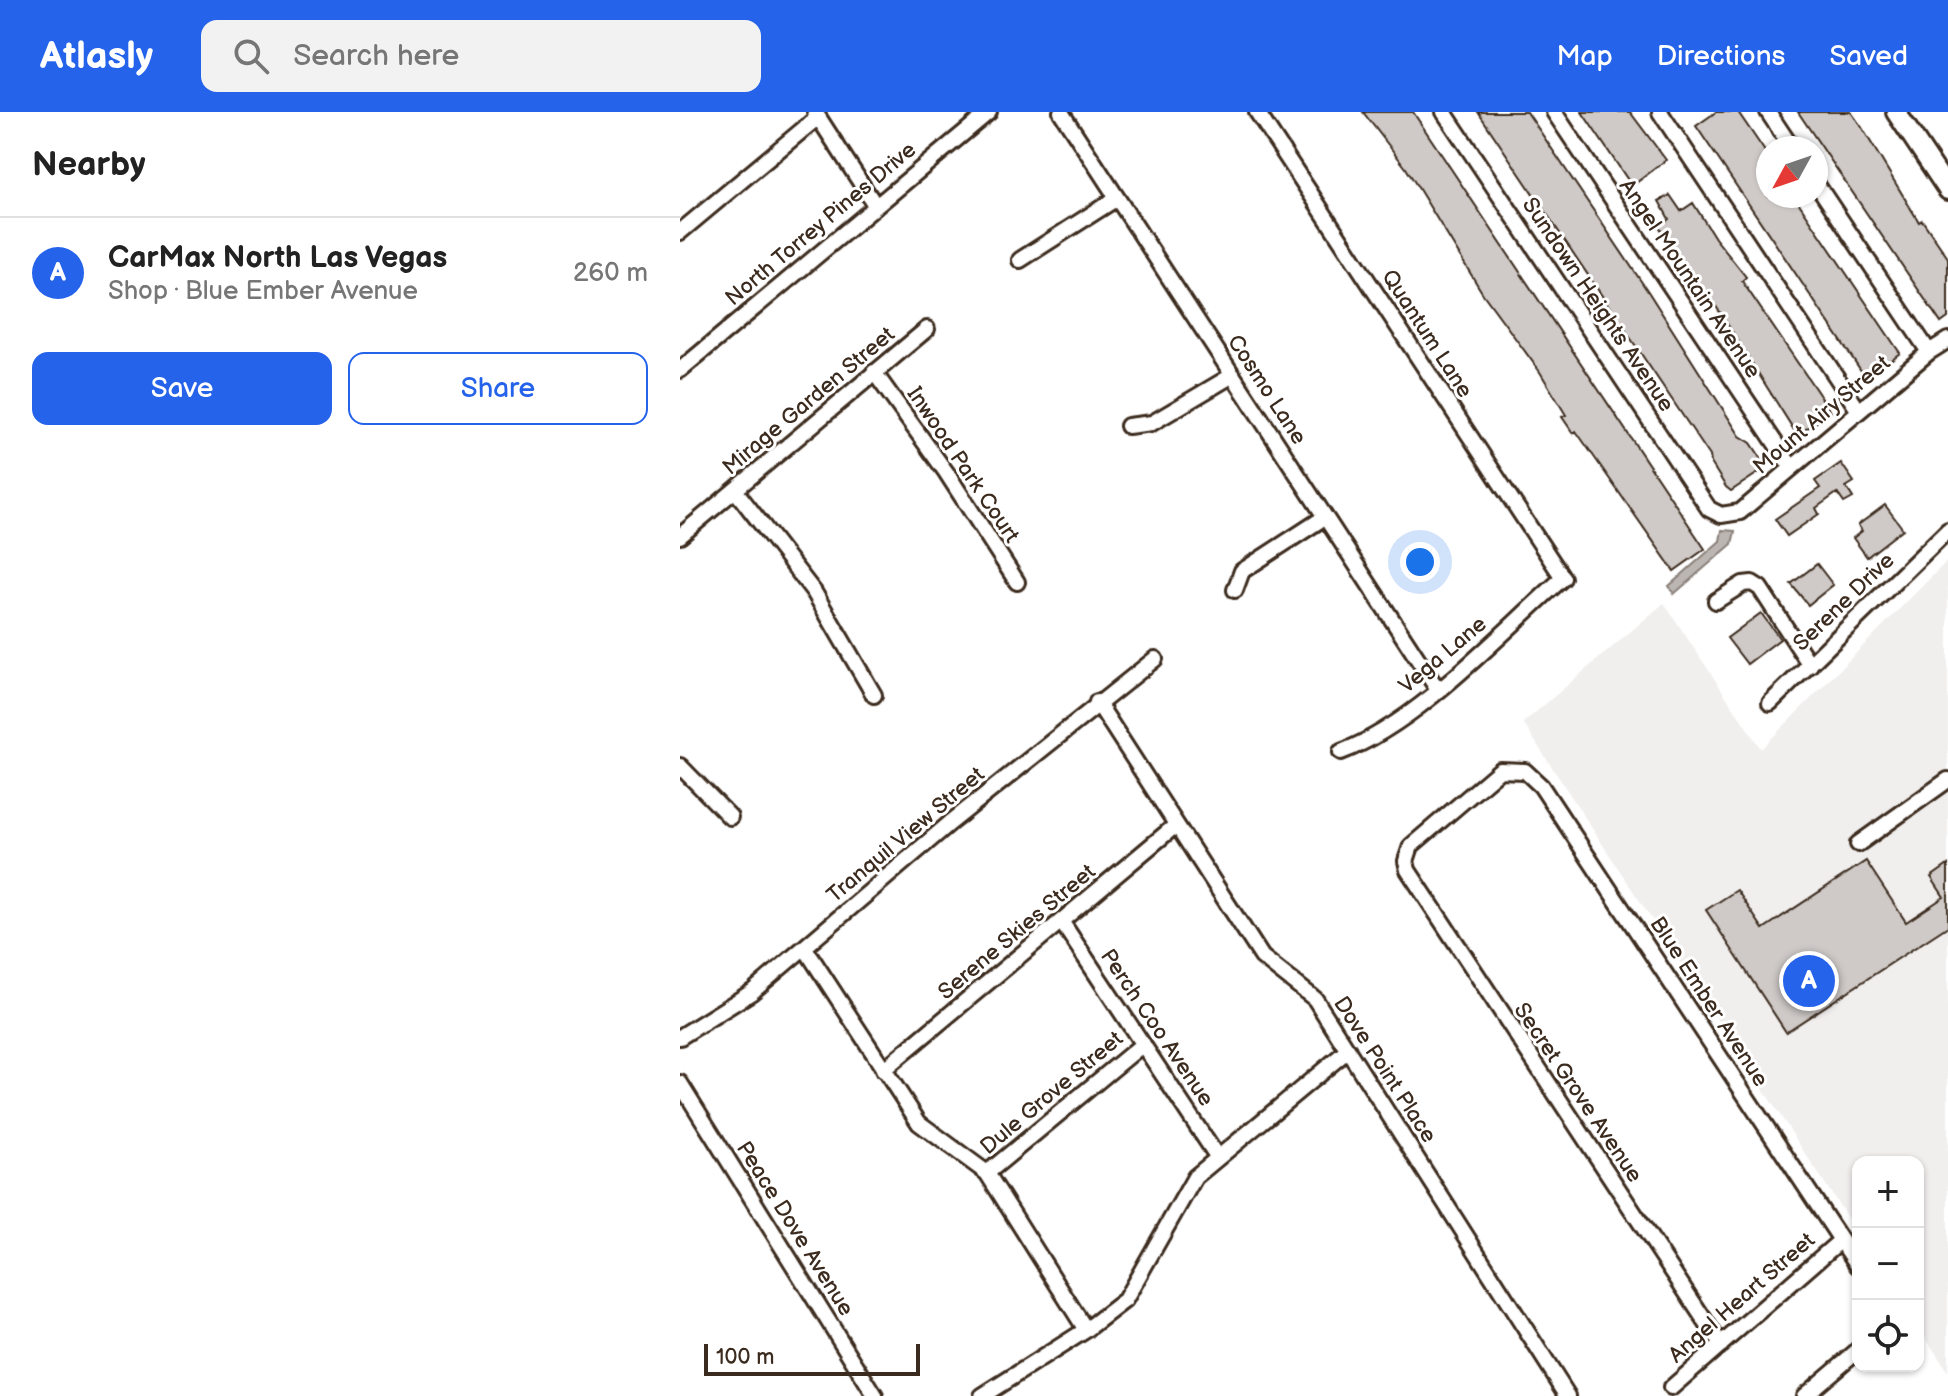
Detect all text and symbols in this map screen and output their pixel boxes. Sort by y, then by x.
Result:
search box [201,20,761,92]
text: Atlasly [40,34,153,79]
icon: search [229,34,273,78]
text: Search here [293,38,459,74]
text: Map [1556,40,1613,73]
text: Directions [1657,40,1785,73]
text: Saved [1829,40,1908,73]
street label: North Torrey Pines Drive [720,136,922,312]
north arrow [1756,136,1828,208]
text: Nearby [32,144,146,185]
street label: Angel Mountain Avenue [1613,174,1766,384]
street label: Sundown Heights Avenue [1516,193,1680,417]
text: CarMax North Las Vegas [108,240,447,276]
text: A [50,258,66,289]
text: 260 m [573,258,648,289]
street label: Quantum Lane [1375,265,1478,403]
text: Shop · Blue Ember Avenue [108,276,418,307]
street label: Mirage Garden Street [717,321,901,481]
street label: Cosmo Lane [1221,330,1312,450]
street label: Mount Airy Street [1748,350,1896,480]
button: Save [32,352,332,425]
button: Share [348,352,648,425]
street label: Inwood Park Court [901,382,1025,548]
your location [1400,542,1440,582]
street label: Serene Drive [1788,547,1900,657]
street label: Vega Lane [1394,611,1492,700]
street label: Tranquil View Street [822,761,990,909]
street label: Serene Skies Street [933,858,1101,1006]
street label: Blue Ember Avenue [1644,912,1774,1092]
street label: Perch Coo Avenue [1094,944,1219,1112]
pin: A [1783,951,1835,1011]
street label: Dove Point Place [1327,992,1442,1148]
street label: Secret Grove Avenue [1508,998,1648,1188]
street label: Dule Grove Street [975,1026,1129,1161]
street label: Peace Dove Avenue [730,1137,859,1321]
map controls [1852,1156,1924,1372]
button: + [1852,1156,1924,1228]
street label: Angel Heart Street [1663,1227,1821,1369]
button: − [1852,1228,1924,1300]
button: locate [1852,1300,1924,1372]
scale bar [704,1340,920,1376]
text: 100 m [716,1344,775,1371]

